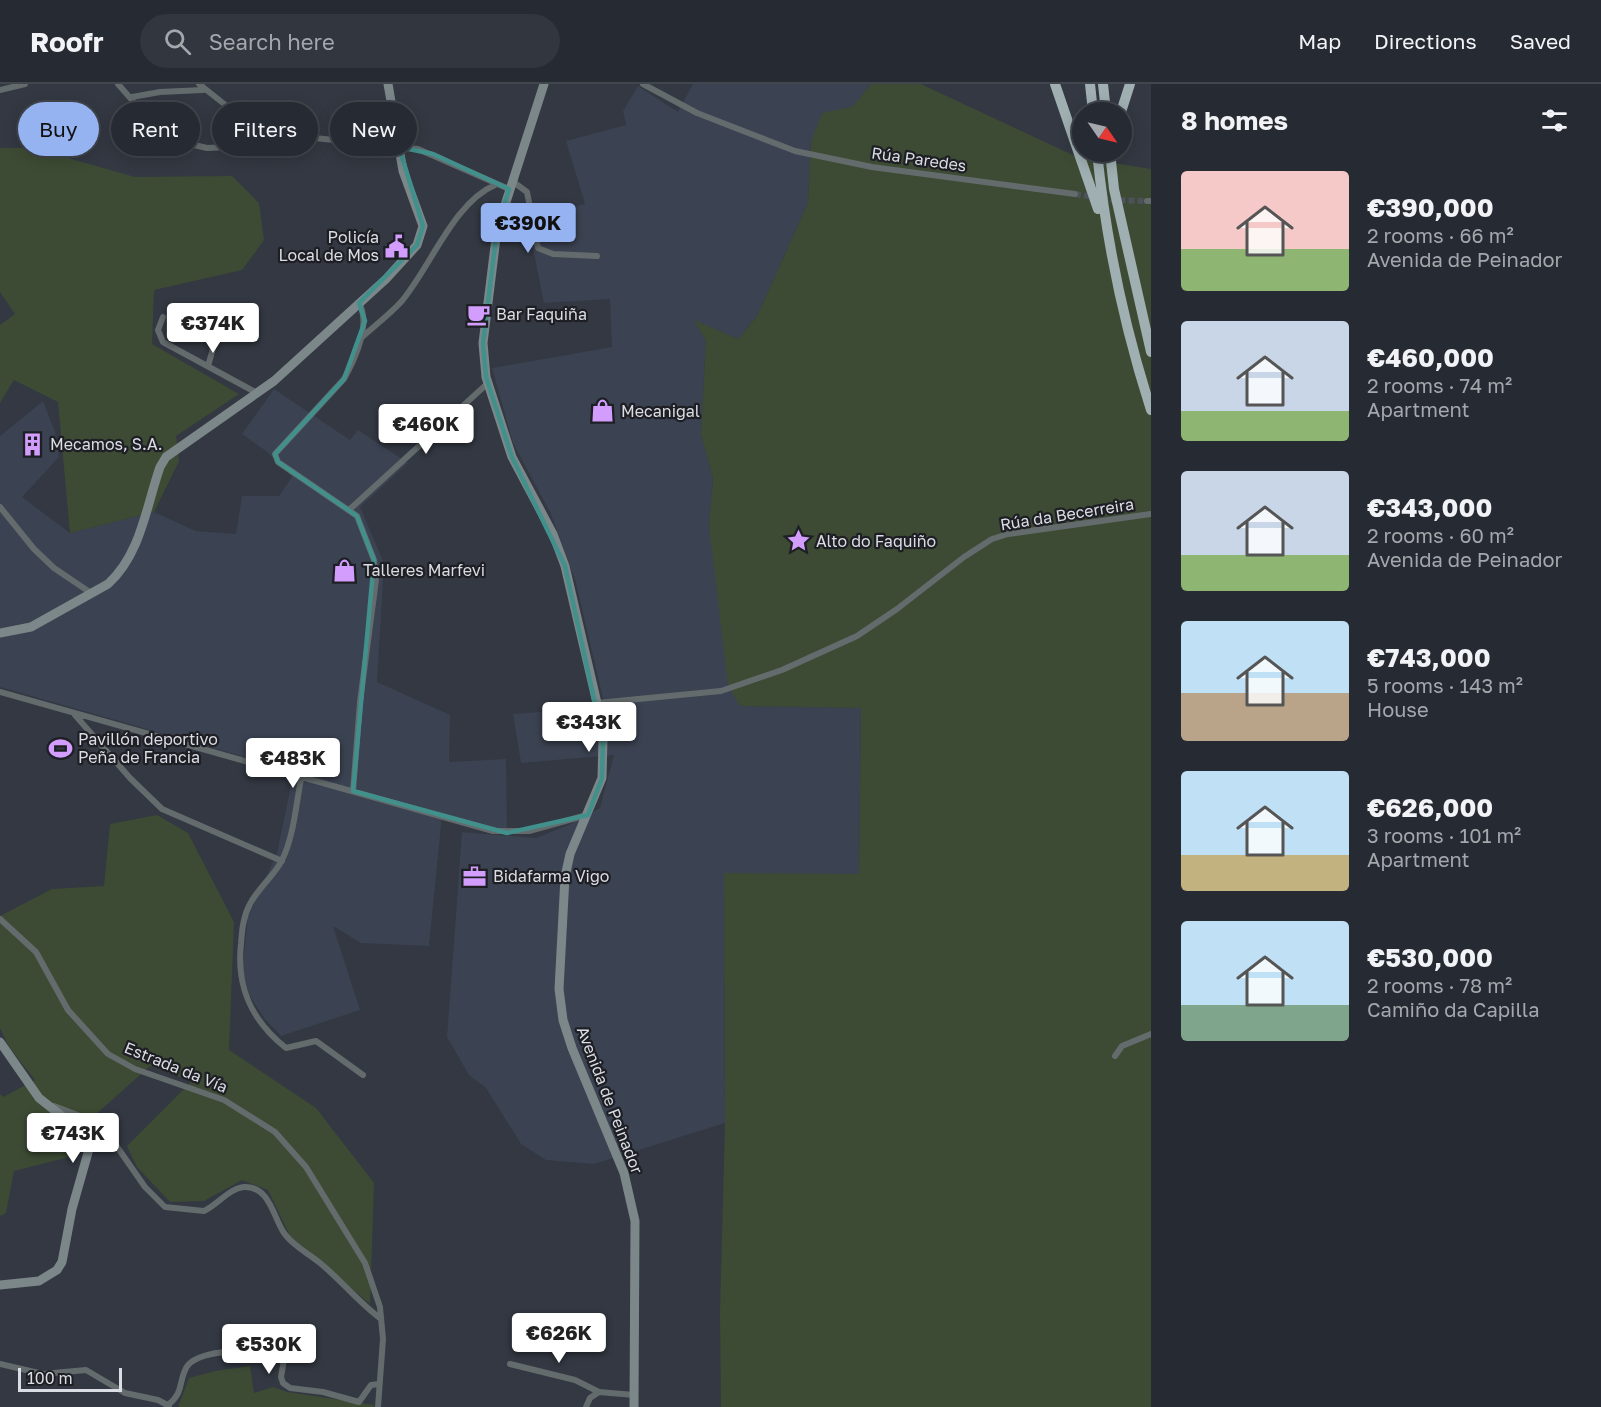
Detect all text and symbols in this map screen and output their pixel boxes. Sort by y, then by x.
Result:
search box [140,14,560,68]
text: Roofr [30,25,104,58]
icon: search [161,25,194,58]
text: Search here [209,28,335,55]
text: Map [1298,28,1341,54]
text: Directions [1374,28,1477,54]
text: Saved [1510,28,1571,54]
chip: Buy [18,102,99,156]
chip: Rent [111,102,200,156]
chip: Filters [212,102,318,156]
chip: New [330,102,417,156]
north arrow [1072,102,1132,162]
map controls [1072,102,1132,162]
icon: filters [1538,104,1571,137]
text: 8 homes [1181,105,1288,136]
street label: Rúa Paredes [870,142,968,176]
text: €390,000 [1367,192,1494,223]
icon: home [1229,195,1301,267]
pin: €390K [486,203,570,254]
text: €390K [495,210,561,234]
text: 2 rooms · 66 m² [1367,223,1514,247]
place label: Policía Local de Mos [279,227,379,265]
public building icon: Policía Local de Mos [384,233,410,259]
text: Avenida de Peinador [1367,247,1562,271]
cafe icon: Bar Faquiña [465,301,491,327]
pin: €374K [171,303,255,354]
place label: Bar Faquiña [496,304,587,324]
text: €374K [181,310,245,334]
text: €460,000 [1367,342,1494,373]
icon: home [1229,345,1301,417]
text: 2 rooms · 74 m² [1367,373,1512,397]
text: Apartment [1367,397,1470,421]
shop icon: Mecanigal [590,398,616,424]
place label: Mecanigal [621,401,700,421]
pin: €460K [384,404,468,455]
text: €460K [393,411,459,435]
building icon: Mecamos, S.A. [19,431,45,457]
place label: Mecamos, S.A. [50,434,163,454]
text: €343,000 [1367,492,1492,523]
street label: Rúa da Becerreira [999,494,1135,534]
icon: home [1229,495,1301,567]
text: 2 rooms · 60 m² [1367,523,1514,547]
place icon: Alto do Faquiño [785,528,811,554]
place label: Alto do Faquiño [816,531,936,551]
text: Avenida de Peinador [1367,547,1562,571]
shop icon: Talleres Marfevi [332,557,358,583]
place label: Talleres Marfevi [363,560,485,580]
text: €743,000 [1367,642,1491,673]
icon: home [1229,645,1301,717]
text: 5 rooms · 143 m² [1367,673,1523,697]
text: House [1367,697,1429,721]
pin: €343K [547,702,631,753]
text: €343K [556,709,622,733]
place label: Pavillón deportivo Peña de Francia [78,729,218,767]
sports icon: Pavillón deportivo Peña de Francia [47,735,73,761]
pin: €483K [251,738,335,789]
text: €483K [260,745,326,769]
text: €626,000 [1367,792,1493,823]
icon: home [1229,795,1301,867]
text: 3 rooms · 101 m² [1367,823,1521,847]
text: Apartment [1367,847,1470,871]
office icon: Bidafarma Vigo [462,863,488,889]
place label: Bidafarma Vigo [493,866,609,886]
text: €530,000 [1367,942,1493,973]
icon: home [1229,945,1301,1017]
text: 2 rooms · 78 m² [1367,973,1512,997]
text: Camiño da Capilla [1367,997,1540,1021]
street label: Avenida de Peinador [573,1023,647,1177]
street label: Estrada da Vía [121,1037,231,1097]
pin: €743K [31,1113,115,1164]
text: €743K [41,1120,105,1144]
pin: €626K [517,1313,601,1364]
text: €626K [526,1320,592,1344]
pin: €530K [227,1324,311,1375]
text: €530K [236,1331,302,1355]
scale bar [18,1365,122,1392]
text: 100 m [27,1368,73,1388]

